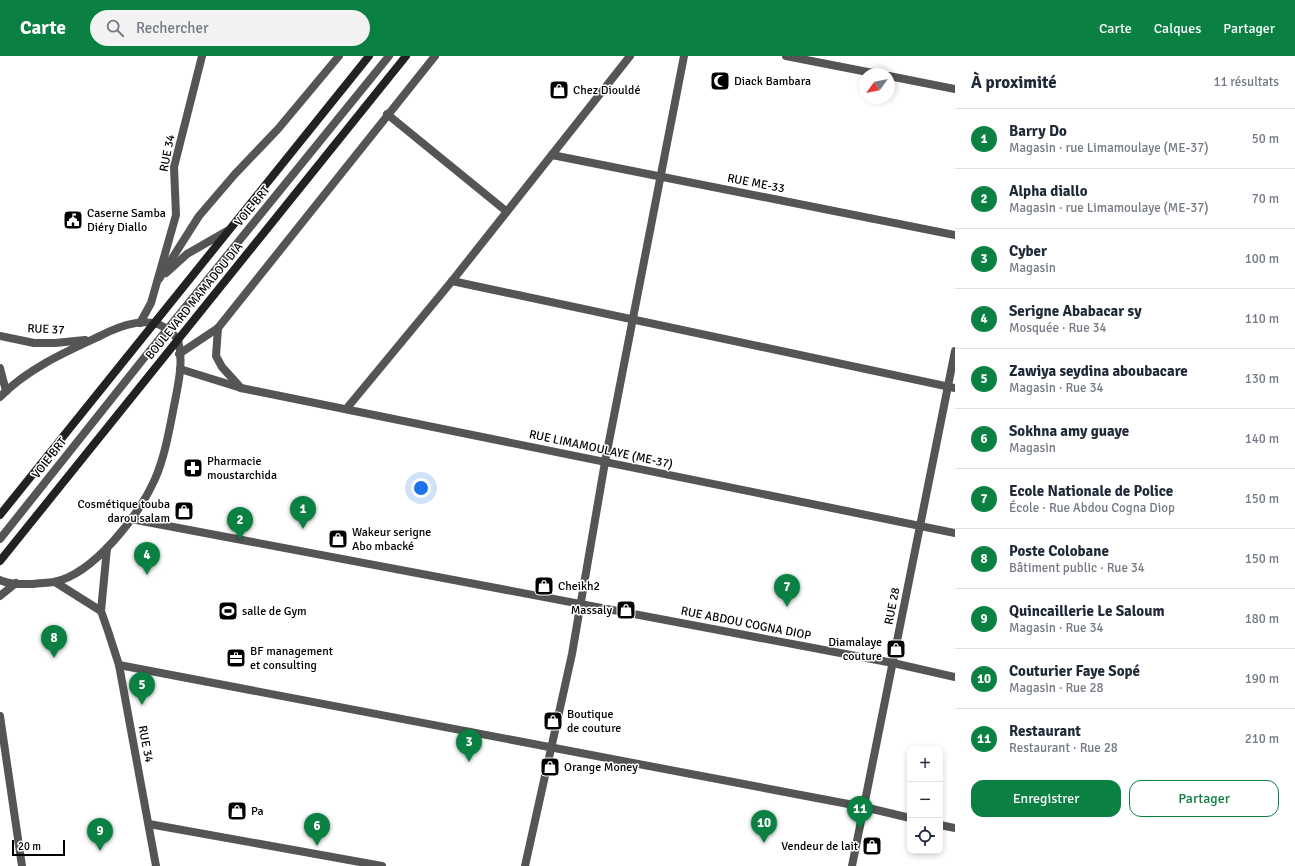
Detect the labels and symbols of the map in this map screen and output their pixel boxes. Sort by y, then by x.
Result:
north arrow [859,68,895,104]
mosque icon: Diack Bambara [709,70,731,92]
place label: Diack Bambara [734,74,811,89]
shop icon: Chez Diouldé [548,79,570,101]
place label: Chez Diouldé [573,83,640,98]
street label: RUE 34 [157,133,179,173]
street label: RUE ME-33 [726,171,786,196]
street label: VOIE BRT [232,183,273,230]
place label: Caserne Samba Diéry Diallo [87,206,166,235]
public building icon: Caserne Samba Diéry Diallo [62,209,84,231]
street label: BOULEVARD MAMADOU DIA [143,239,247,363]
street label: RUE 37 [27,321,65,338]
street label: RUE LIMAMOULAYE (ME-37) [528,427,674,472]
street label: VOIE BRT [29,435,70,482]
place label: Pharmacie moustarchida [207,454,277,483]
pharmacy icon: Pharmacie moustarchida [182,457,204,479]
your location [411,478,431,498]
pin: 1 [290,496,316,529]
place label: Cosmétique touba darou salam [77,497,170,526]
shop icon: Cosmétique touba darou salam [173,500,195,522]
pin: 2 [227,507,253,540]
place label: Wakeur serigne Abo mbacké [352,525,431,554]
shop icon: Wakeur serigne Abo mbacké [327,528,349,550]
pin: 4 [134,542,160,575]
pin: 7 [774,574,800,607]
shop icon: Cheikh2 [533,575,555,597]
place label: Cheikh2 [558,579,600,594]
street label: RUE 28 [882,586,903,626]
shop icon: Massaly [615,599,637,621]
sports icon: salle de Gym [217,600,239,622]
place label: Massaly [571,603,612,618]
place label: salle de Gym [242,604,307,619]
street label: RUE ABDOU COGNA DIOP [680,604,812,644]
pin: 8 [41,625,67,658]
place label: Diamalaye couture [828,635,882,664]
shop icon: Diamalaye couture [885,638,907,660]
place label: BF management et consulting [250,644,333,673]
office icon: BF management et consulting [225,647,247,669]
pin: 5 [129,672,155,705]
place label: Boutique de couture [567,707,621,736]
shop icon: Boutique de couture [542,710,564,732]
street label: RUE 34 [135,724,157,764]
pin: 3 [456,729,482,762]
shop icon: Orange Money [539,756,561,778]
place label: Orange Money [564,760,638,775]
pin: 11 [847,796,873,829]
shop icon: Pa [226,800,248,822]
place label: Pa [251,804,264,819]
pin: 10 [751,810,777,843]
pin: 6 [304,813,330,846]
pin: 9 [87,818,113,851]
shop icon: Vendeur de lait [861,835,883,857]
scale bar [12,838,65,857]
place label: Vendeur de lait [781,839,858,854]

